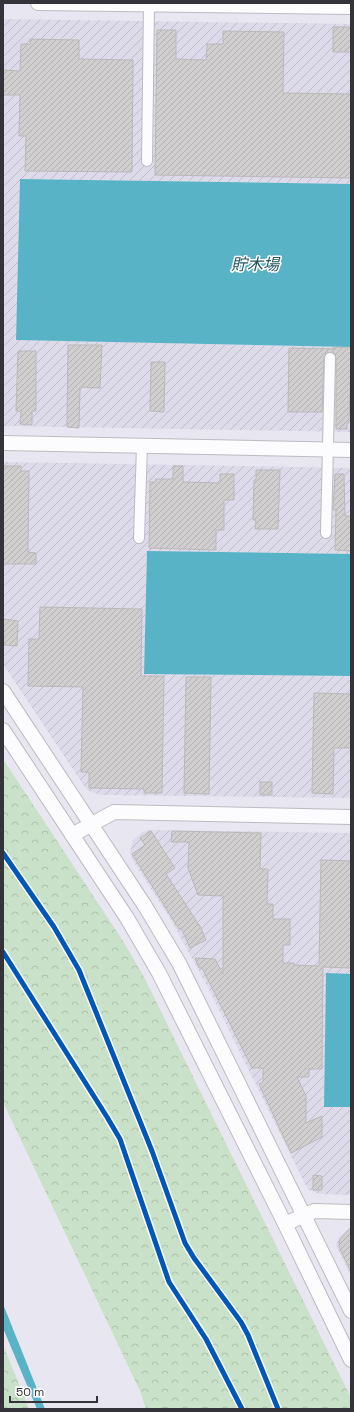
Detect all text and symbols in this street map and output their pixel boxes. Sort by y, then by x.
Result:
water label: 貯木場 [231,254,281,275]
scale bar [10,1378,97,1404]
text: 50 m [16,1384,44,1400]

